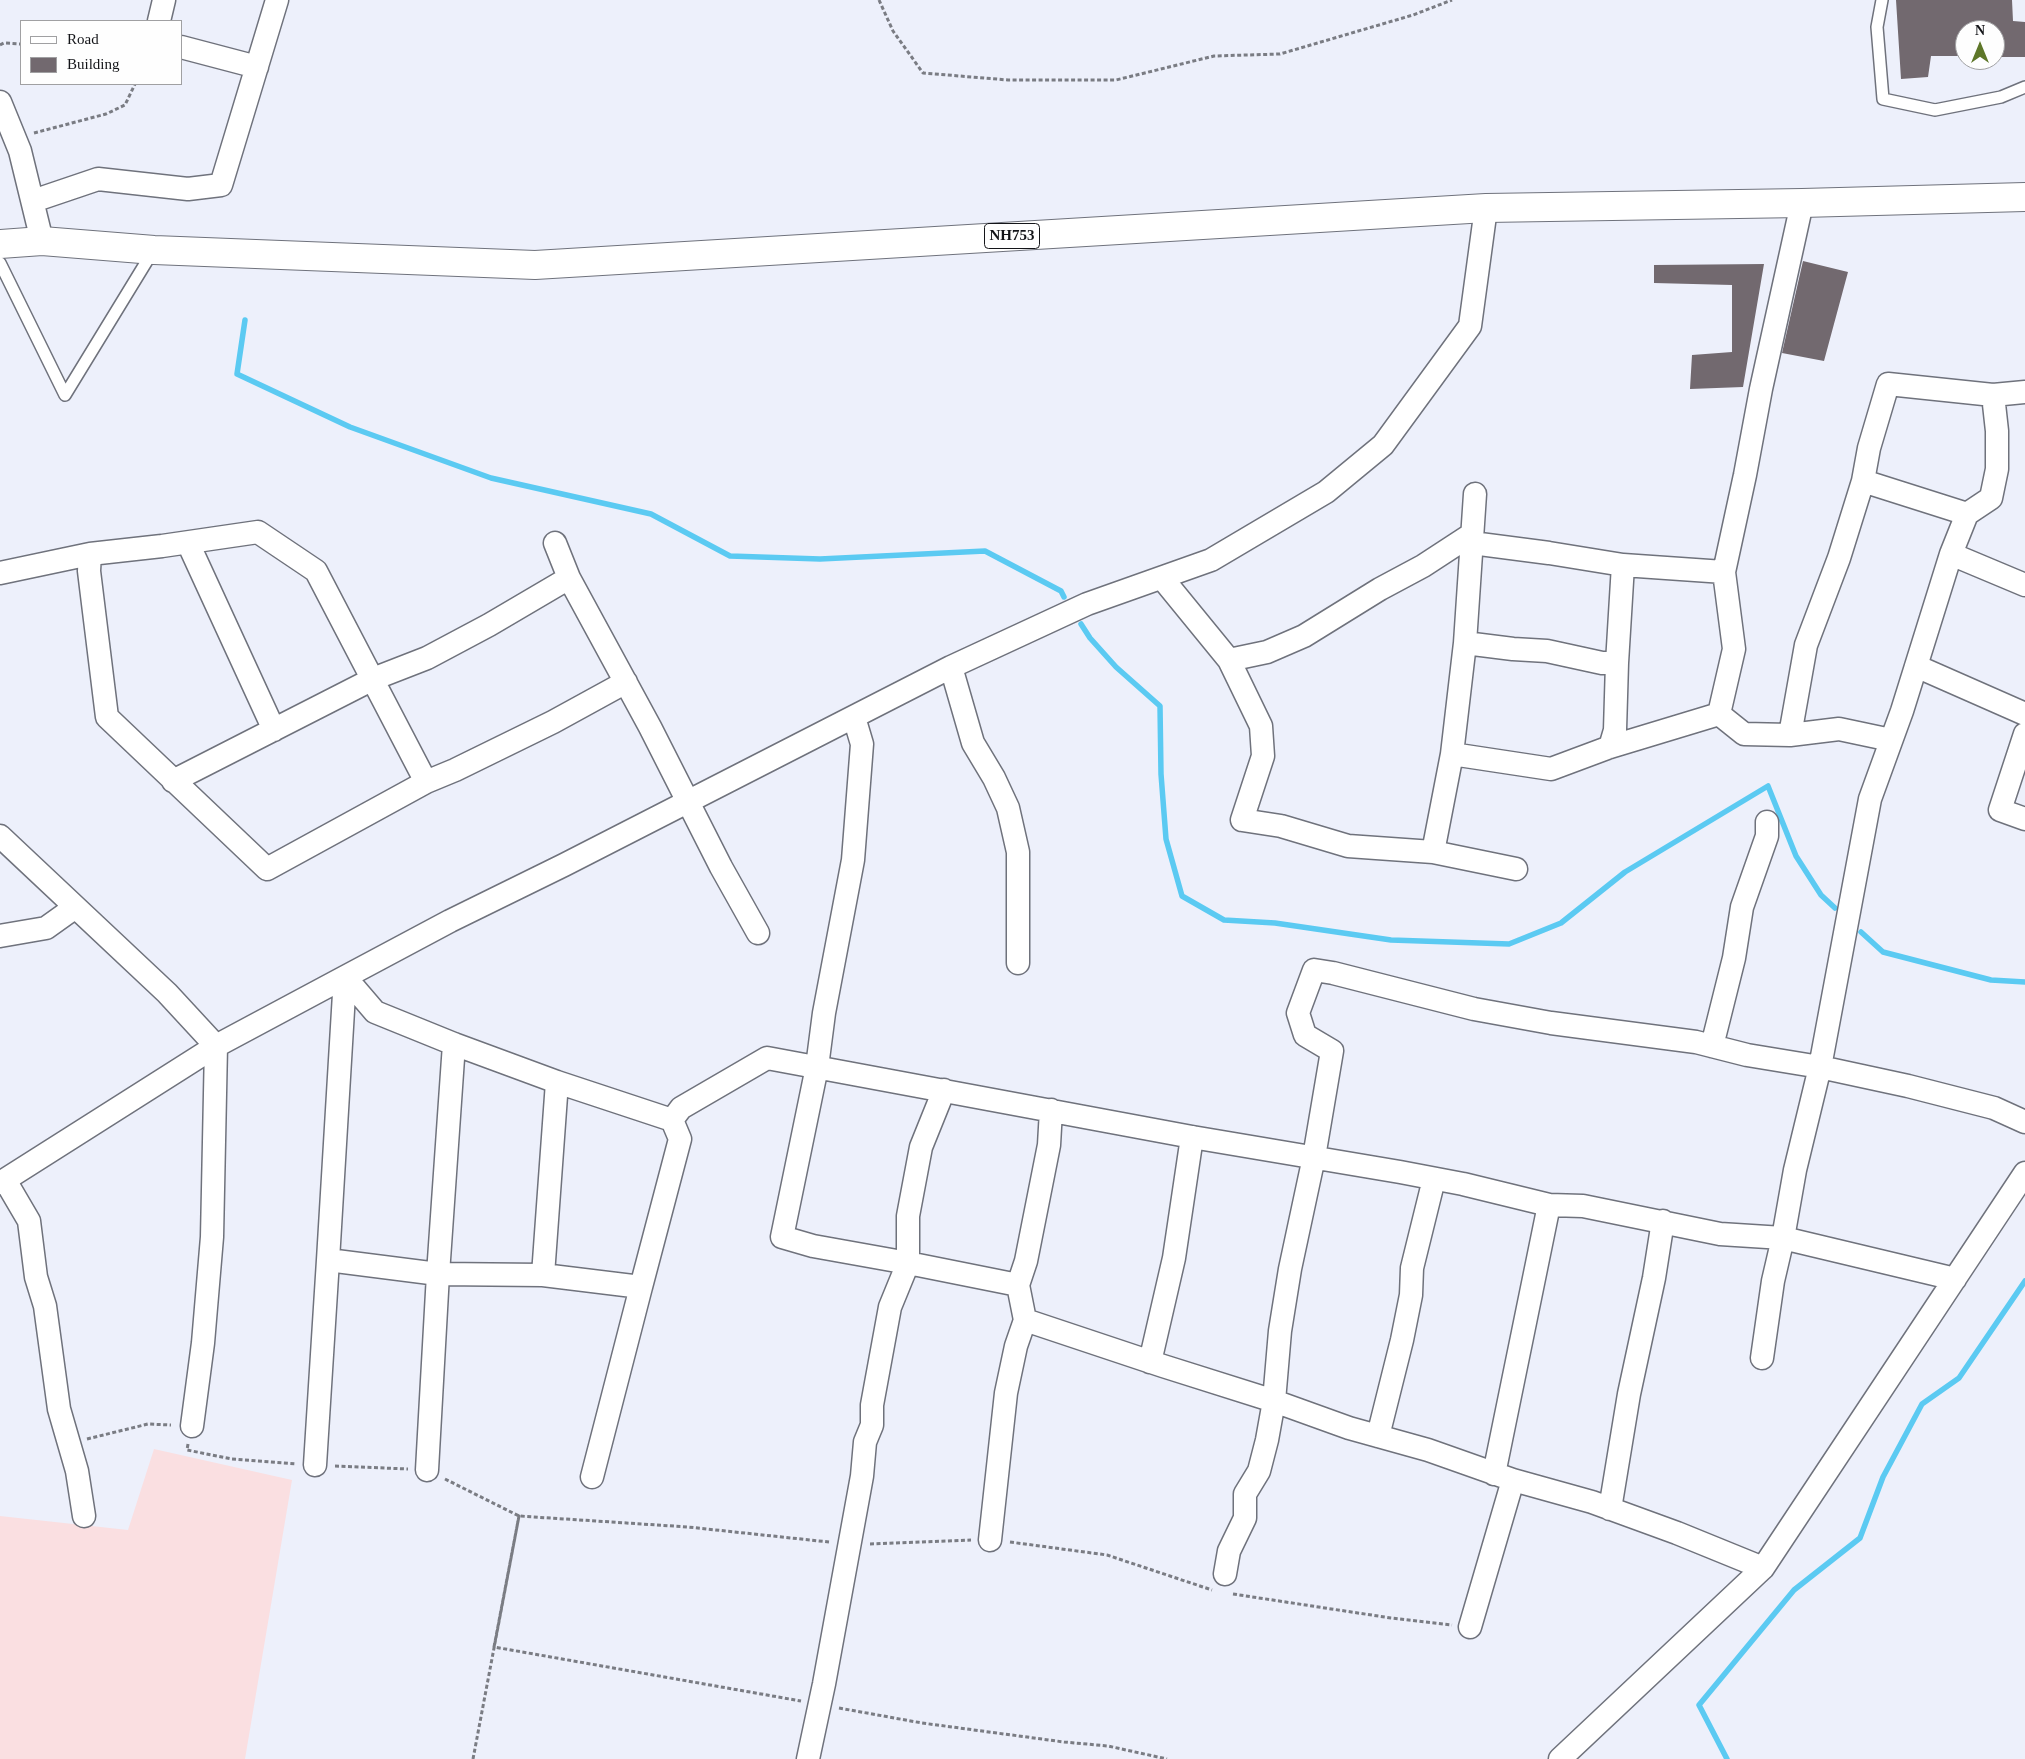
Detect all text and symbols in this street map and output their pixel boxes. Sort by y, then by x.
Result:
legend [20,20,182,85]
north arrow [1955,20,2005,70]
text: N [1975,23,1985,38]
text: Road [67,31,99,47]
text: Building [67,56,120,72]
road number: NH753 [984,224,1040,248]

